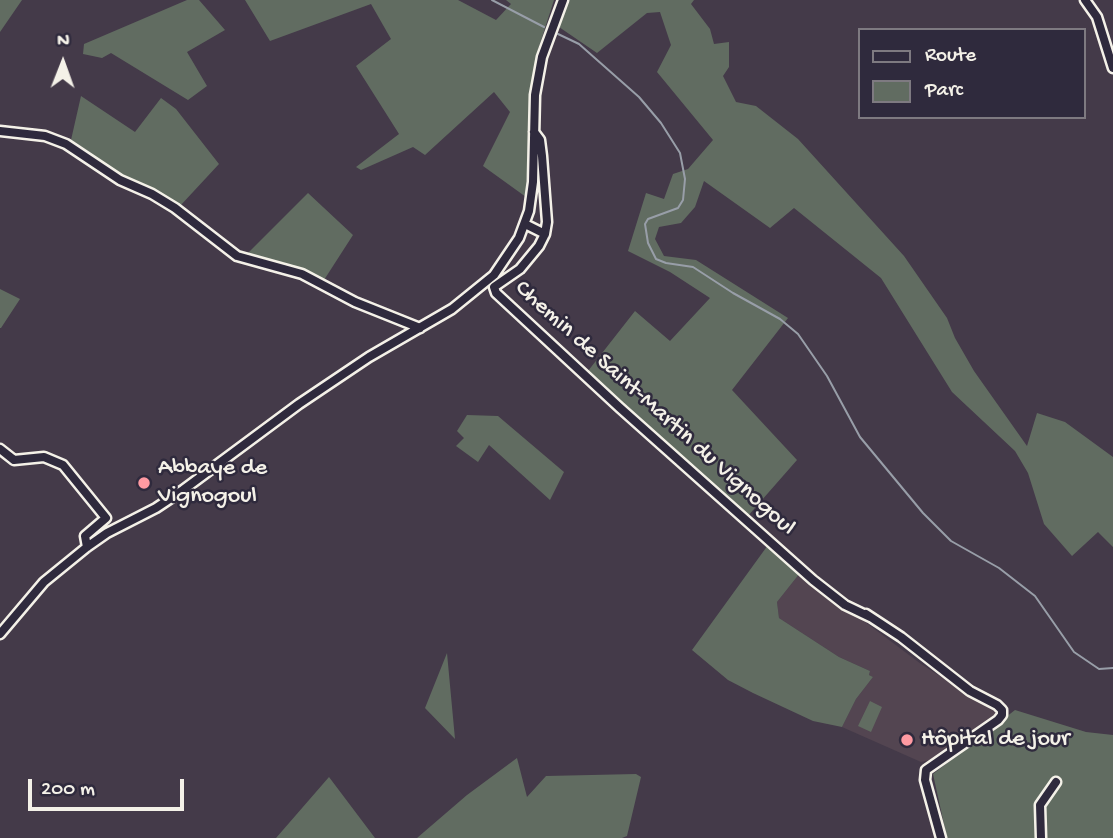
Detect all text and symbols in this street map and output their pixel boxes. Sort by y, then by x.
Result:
north arrow [28,28,98,98]
legend [858,28,1085,119]
text: N [57,30,70,53]
text: Route [925,44,976,69]
text: Parc [925,79,963,104]
street label: Chemin de Saint-Martin du Vignogoul [507,275,801,543]
place label: Abbaye de Vignogoul [158,455,267,511]
marker: Abbaye de Vignogoul [136,475,152,491]
place label: Hôpital de jour [921,726,1070,754]
marker: Hôpital de jour [899,732,915,748]
scale bar [32,764,187,808]
text: 200 m [41,778,95,803]

